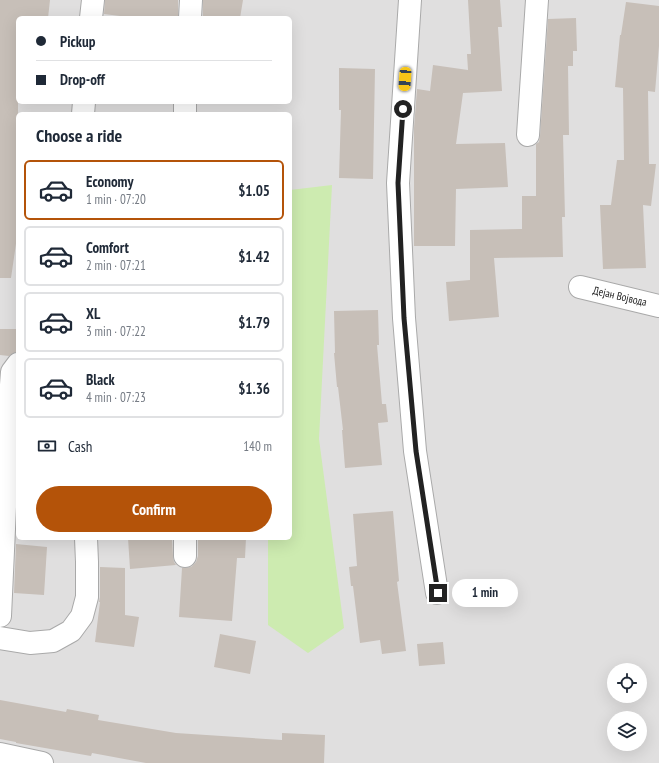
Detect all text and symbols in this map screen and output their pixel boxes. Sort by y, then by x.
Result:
text: Pickup [60,32,95,51]
car [398,67,412,91]
text: Drop-off [60,70,105,89]
route start [394,100,412,118]
text: Choose a ride [36,124,122,147]
icon: car [38,172,74,208]
text: Economy [86,172,134,191]
text: $1.05 [238,181,270,200]
text: 1 min · 07:20 [86,191,146,208]
icon: car [38,238,74,274]
text: Comfort [86,238,129,257]
text: $1.42 [238,247,270,266]
text: 2 min · 07:21 [86,257,146,274]
street label: Дејан Војвода [592,283,648,309]
icon: car [38,304,74,340]
text: XL [86,304,100,323]
text: $1.79 [238,313,270,332]
text: 3 min · 07:22 [86,323,146,340]
icon: car [38,370,74,406]
text: Black [86,370,115,389]
text: $1.36 [238,379,270,398]
text: 4 min · 07:23 [86,389,146,406]
icon: cash [36,435,58,457]
text: Cash [68,437,92,456]
text: 140 m [243,438,272,455]
button: Confirm [36,486,272,532]
callout: 1 min [452,579,518,607]
route end [429,584,447,602]
text: 1 min [472,584,498,601]
map controls [607,663,647,751]
button: locate [607,663,647,703]
button: layers [607,711,647,751]

